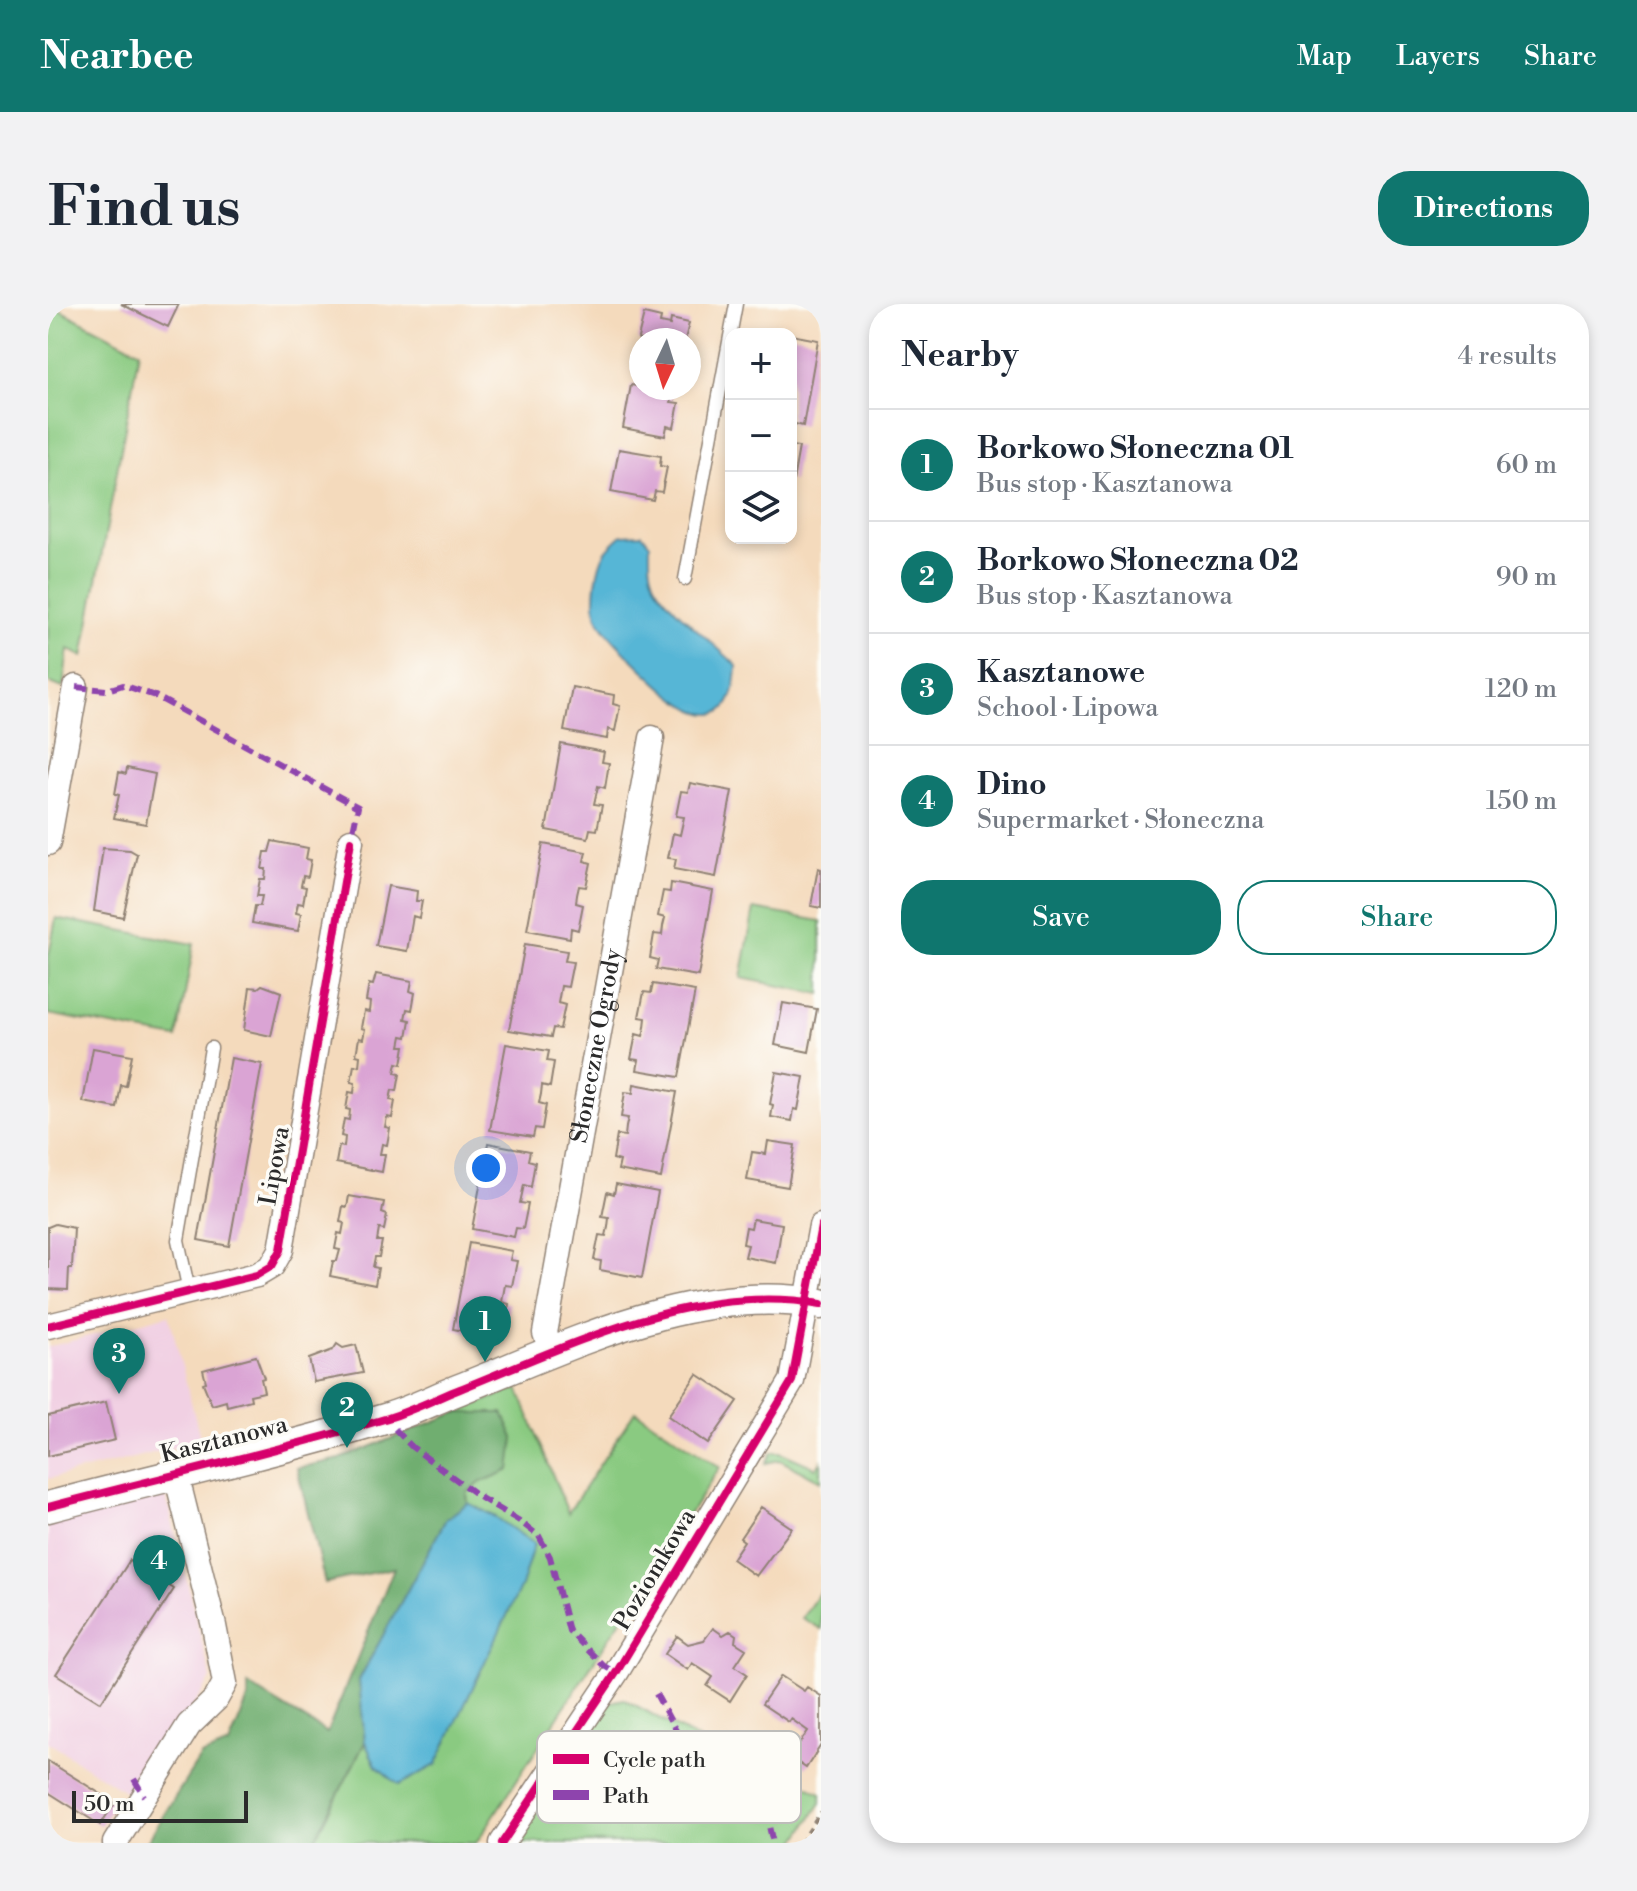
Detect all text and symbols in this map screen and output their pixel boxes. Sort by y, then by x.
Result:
text: Nearbee [40,33,193,80]
text: Map [1297,39,1352,74]
text: Layers [1396,39,1480,74]
text: Share [1524,39,1597,74]
button: Directions [1378,171,1589,246]
text: Find us [48,173,241,243]
north arrow [629,328,701,400]
map controls [725,328,797,544]
button: + [725,328,797,400]
text: Nearby [901,335,1019,377]
text: 4 results [1458,340,1557,372]
button: − [725,400,797,472]
text: Borkowo Słoneczna 01 [977,430,1294,468]
text: 1 [921,449,933,481]
text: 60 m [1496,449,1557,481]
text: Bus stop · Kasztanowa [977,468,1233,500]
button: layers [725,472,797,544]
text: Borkowo Słoneczna 02 [977,542,1299,580]
text: 2 [919,561,935,593]
text: 90 m [1496,561,1557,593]
text: Bus stop · Kasztanowa [977,580,1233,612]
text: Kasztanowe [977,654,1145,692]
text: 3 [919,673,935,705]
text: 120 m [1485,673,1557,705]
text: School · Lipowa [977,692,1159,724]
text: Dino [977,766,1047,804]
text: 4 [918,785,936,817]
text: 150 m [1486,785,1557,817]
text: Supermarket · Słoneczna [977,804,1264,836]
button: Save [901,880,1221,955]
button: Share [1237,880,1557,955]
street label: Słoneczne Ogrody [564,946,629,1145]
street label: Lipowa [253,1123,297,1208]
your location [466,1148,506,1188]
pin: 1 [459,1296,511,1362]
pin: 3 [93,1328,145,1394]
pin: 2 [321,1382,373,1448]
street label: Kasztanowa [157,1410,291,1470]
street label: Poziomkowa [607,1503,703,1636]
pin: 4 [133,1535,185,1601]
legend [537,1731,801,1823]
text: Cycle path [603,1747,706,1774]
text: Path [603,1783,649,1810]
scale bar [72,1787,248,1823]
text: 50 m [84,1791,135,1818]

